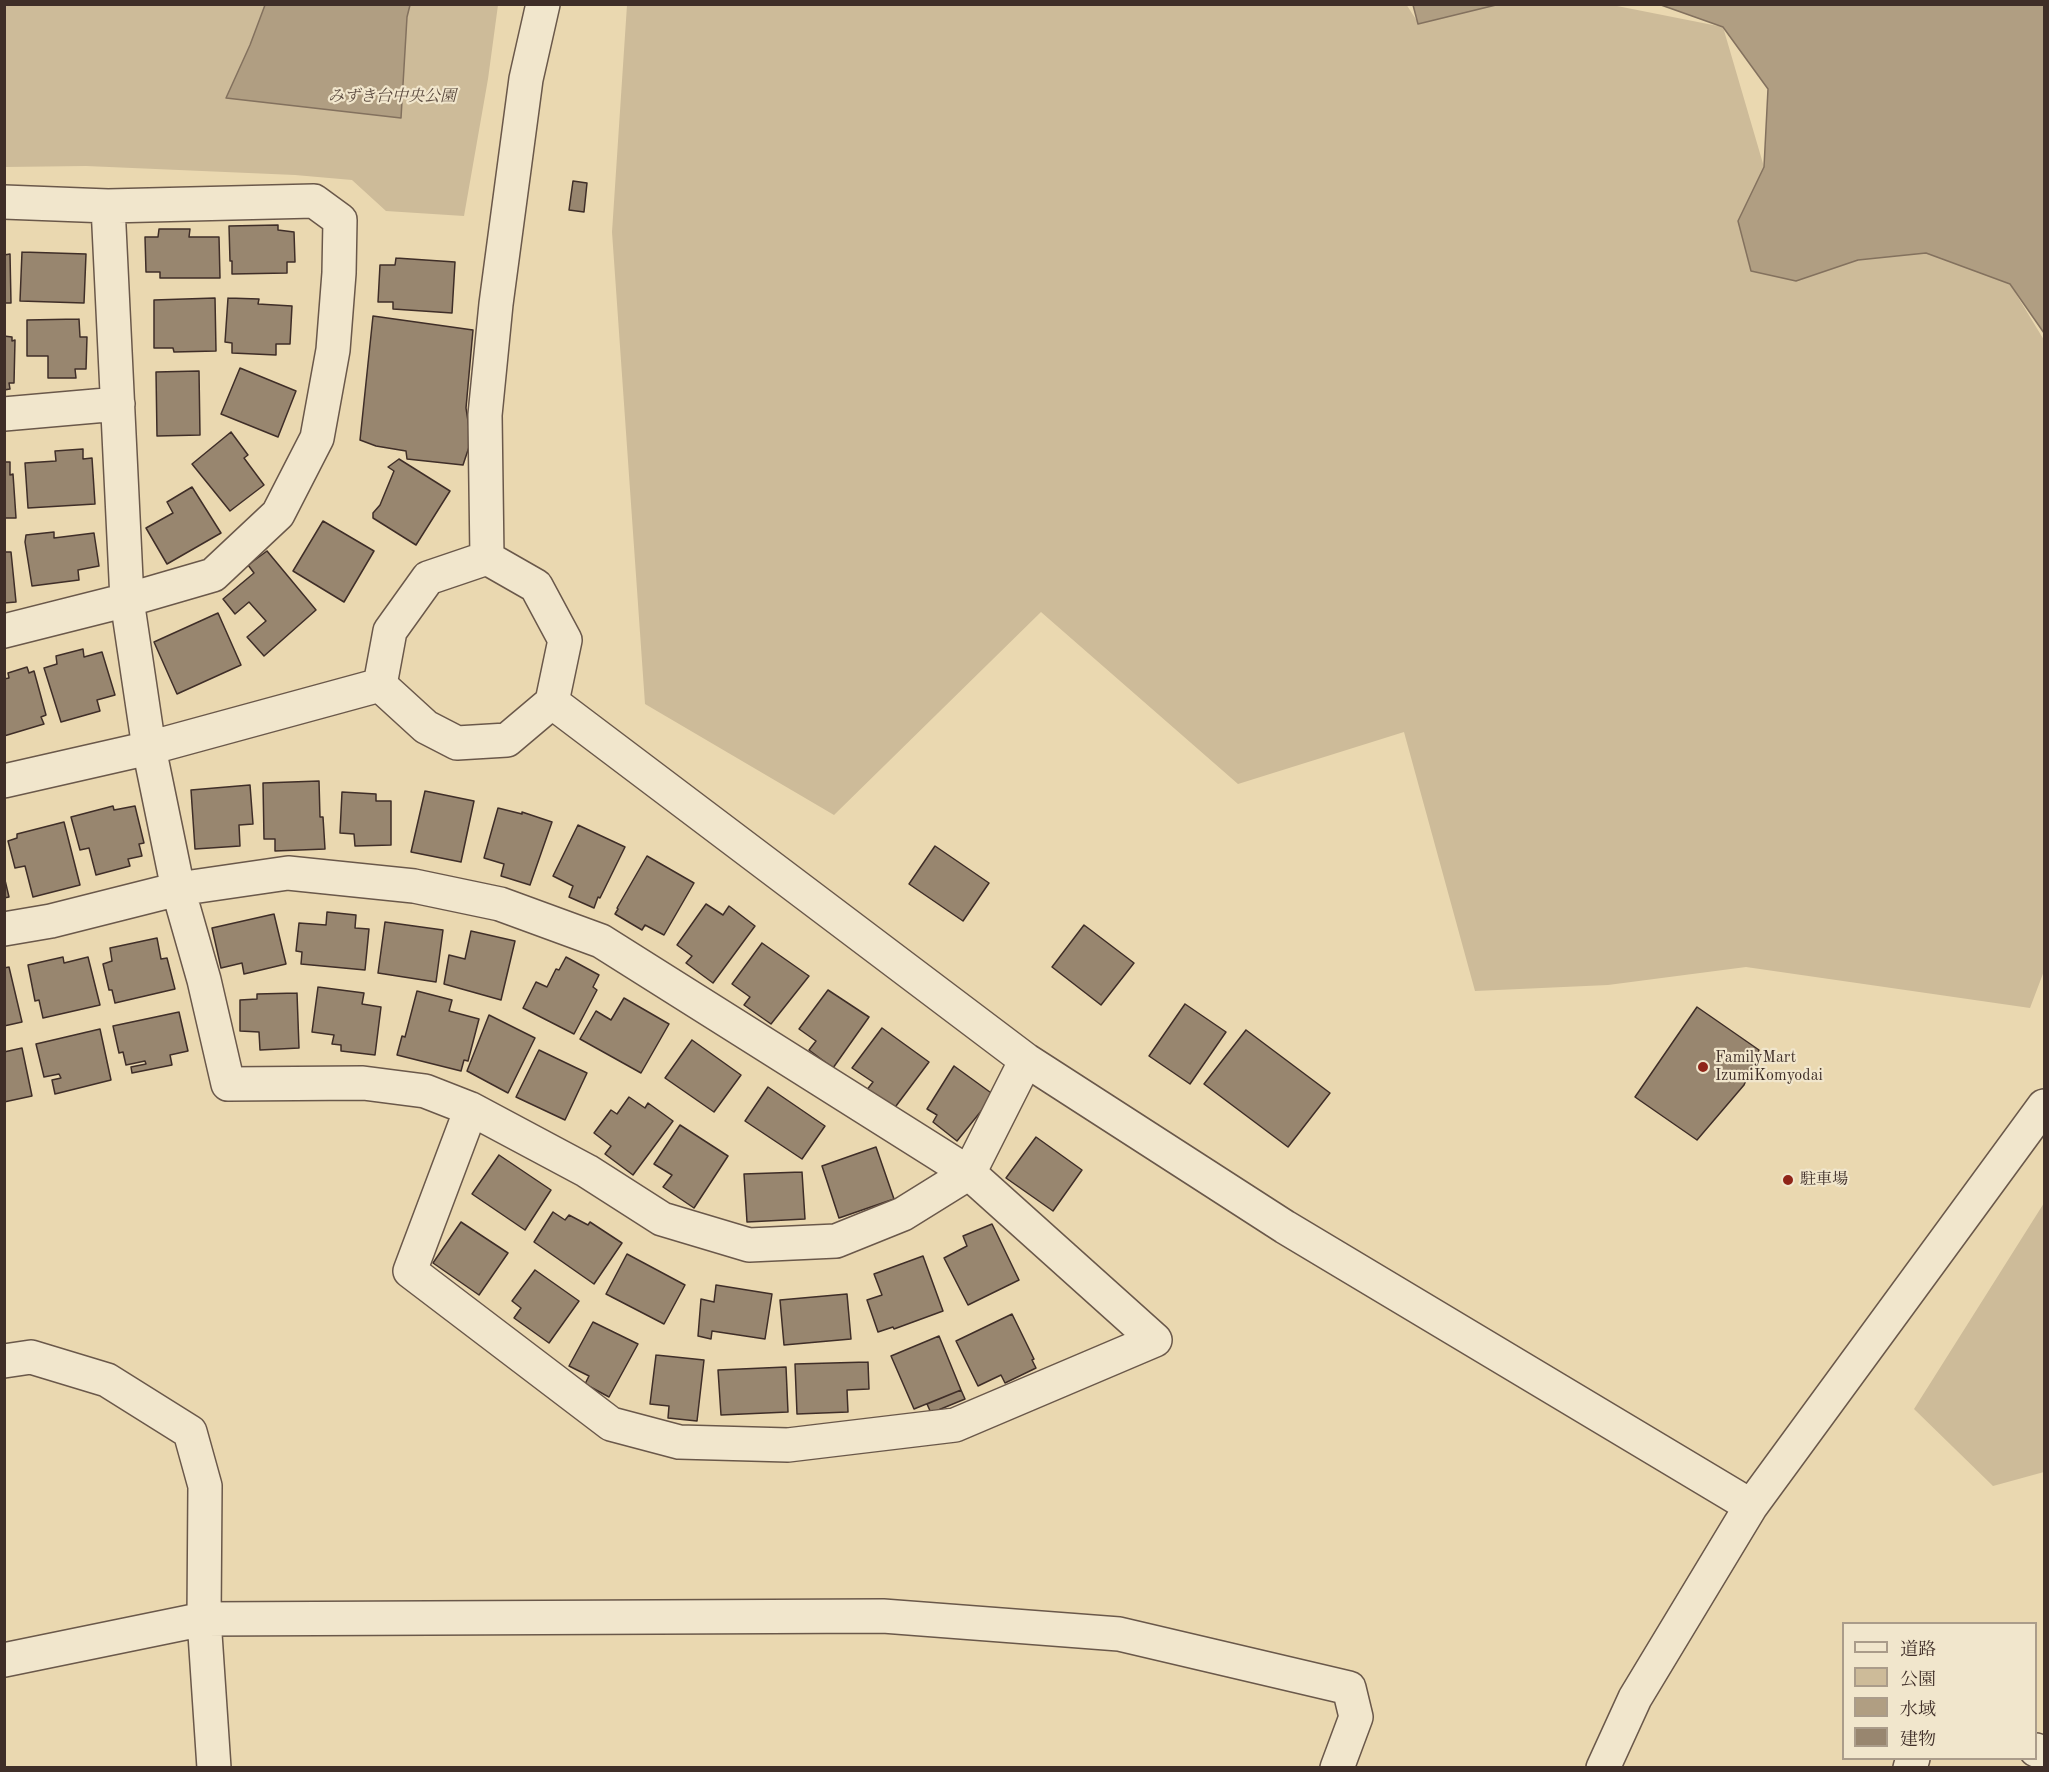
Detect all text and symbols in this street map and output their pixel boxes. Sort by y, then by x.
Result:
park label: みずき台中央公園 [328,87,456,107]
place label: FamilyMart IzumiKomyodai [1715,1048,1823,1086]
marker: FamilyMart IzumiKomyodai [1696,1060,1710,1074]
place label: 駐車場 [1800,1170,1848,1190]
marker: 駐車場 [1781,1173,1795,1187]
legend [1842,1622,2037,1760]
text: 道路 [1900,1641,1936,1659]
text: 公園 [1900,1671,1936,1689]
text: 水域 [1900,1701,1936,1719]
text: 建物 [1900,1731,1936,1749]

